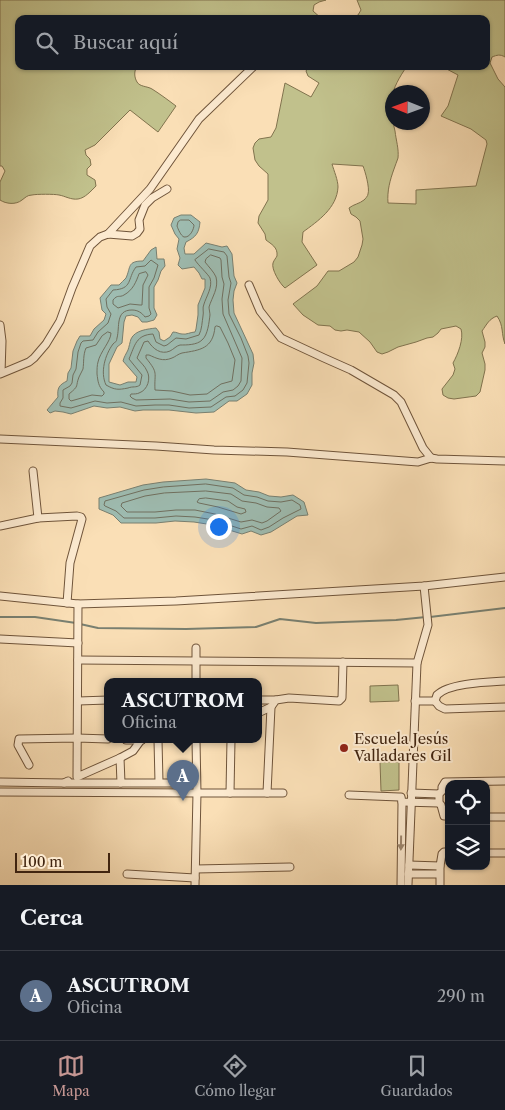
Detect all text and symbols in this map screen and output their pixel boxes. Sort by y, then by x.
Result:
search box [15,15,490,70]
icon: search [33,29,61,57]
text: Buscar aquí [73,31,178,54]
north arrow [385,85,430,130]
your location [206,514,232,540]
popup [104,678,262,743]
text: ASCUTROM [122,689,244,712]
text: Oficina [122,712,177,732]
place label: Escuela Jesús Valladares Gil [353,729,452,765]
marker: Escuela Jesús Valladares Gil [338,742,350,754]
pin: A [167,760,199,801]
map controls [445,780,490,870]
button: locate [445,780,490,825]
button: layers [445,825,490,870]
one-way arrow [397,836,405,852]
scale bar [15,850,110,873]
text: 100 m [22,853,62,871]
text: Cerca [20,905,83,930]
text: ASCUTROM [67,974,190,997]
text: A [30,986,42,1006]
text: 290 m [437,986,485,1006]
text: Oficina [67,997,122,1017]
tab: Mapa [52,1052,90,1100]
tab: Cómo llegar [194,1052,276,1100]
tab: Guardados [381,1052,453,1100]

